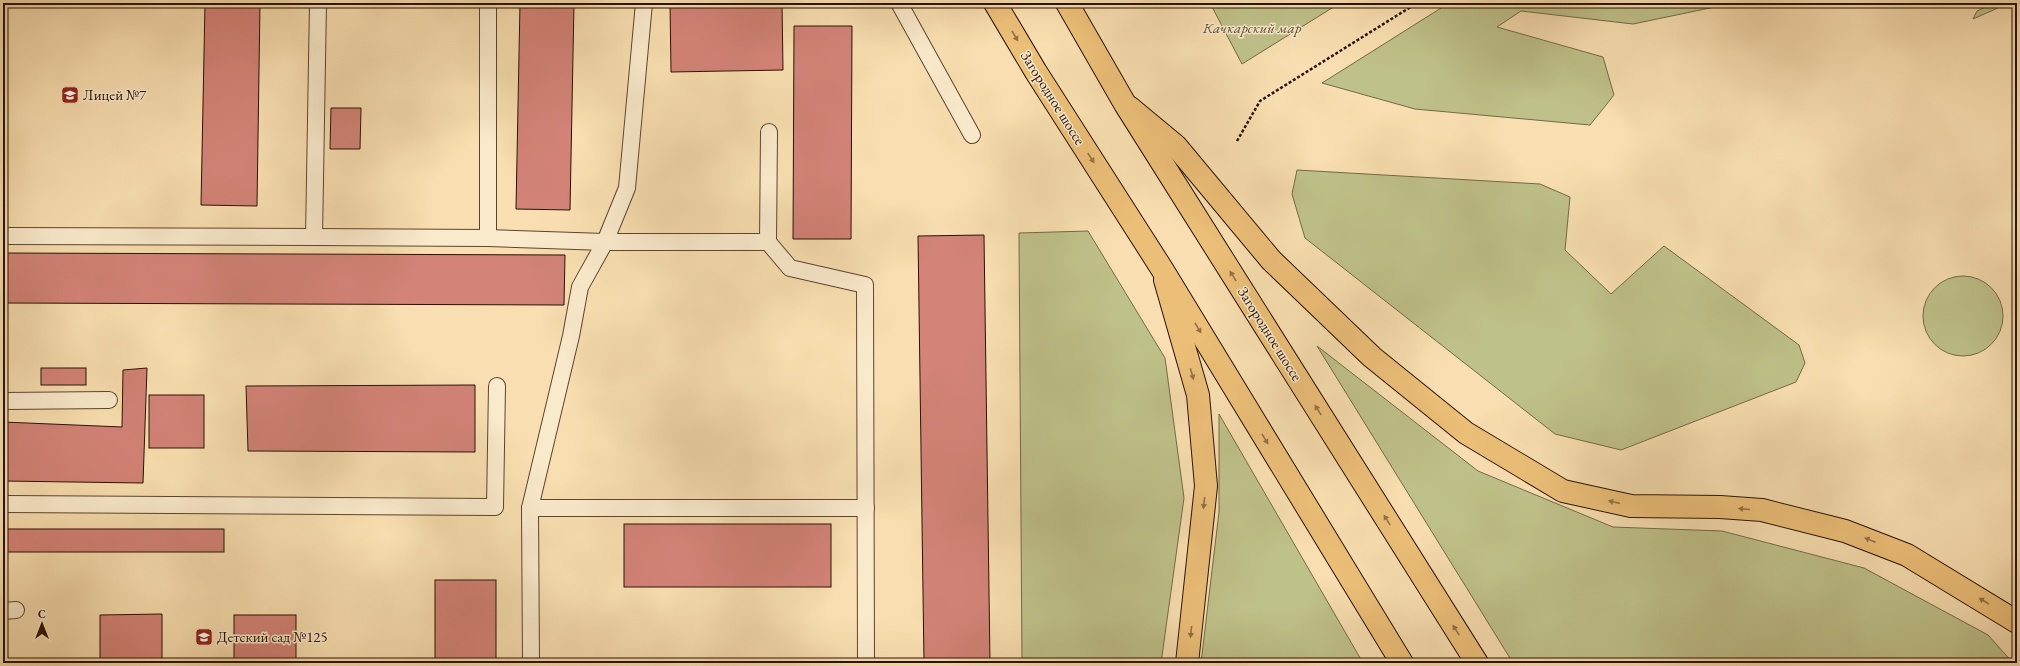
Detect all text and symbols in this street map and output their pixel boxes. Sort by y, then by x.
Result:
park label: Качкарский мар [1202,18,1302,37]
one-way arrow [1011,30,1018,42]
street label: Загородное шоссе [1017,47,1090,148]
school or university icon: Лицей №7 [60,85,80,105]
place label: Лицей №7 [83,85,147,104]
one-way arrow [1088,152,1095,164]
one-way arrow [1230,270,1237,282]
street label: Загородное шоссе [1234,283,1307,384]
one-way arrow [1194,322,1201,334]
one-way arrow [1189,368,1195,380]
one-way arrow [1314,404,1321,416]
one-way arrow [1262,433,1269,445]
one-way arrow [1201,496,1207,509]
one-way arrow [1608,499,1621,505]
one-way arrow [1738,505,1750,512]
one-way arrow [1383,515,1391,525]
one-way arrow [1863,537,1875,543]
one-way arrow [1978,598,1990,605]
north arrow [22,604,62,644]
text: С [38,607,46,621]
one-way arrow [1452,625,1460,635]
one-way arrow [1187,626,1194,638]
school or university icon: Детский сад №125 [194,627,214,647]
place label: Детский сад №125 [217,627,328,646]

